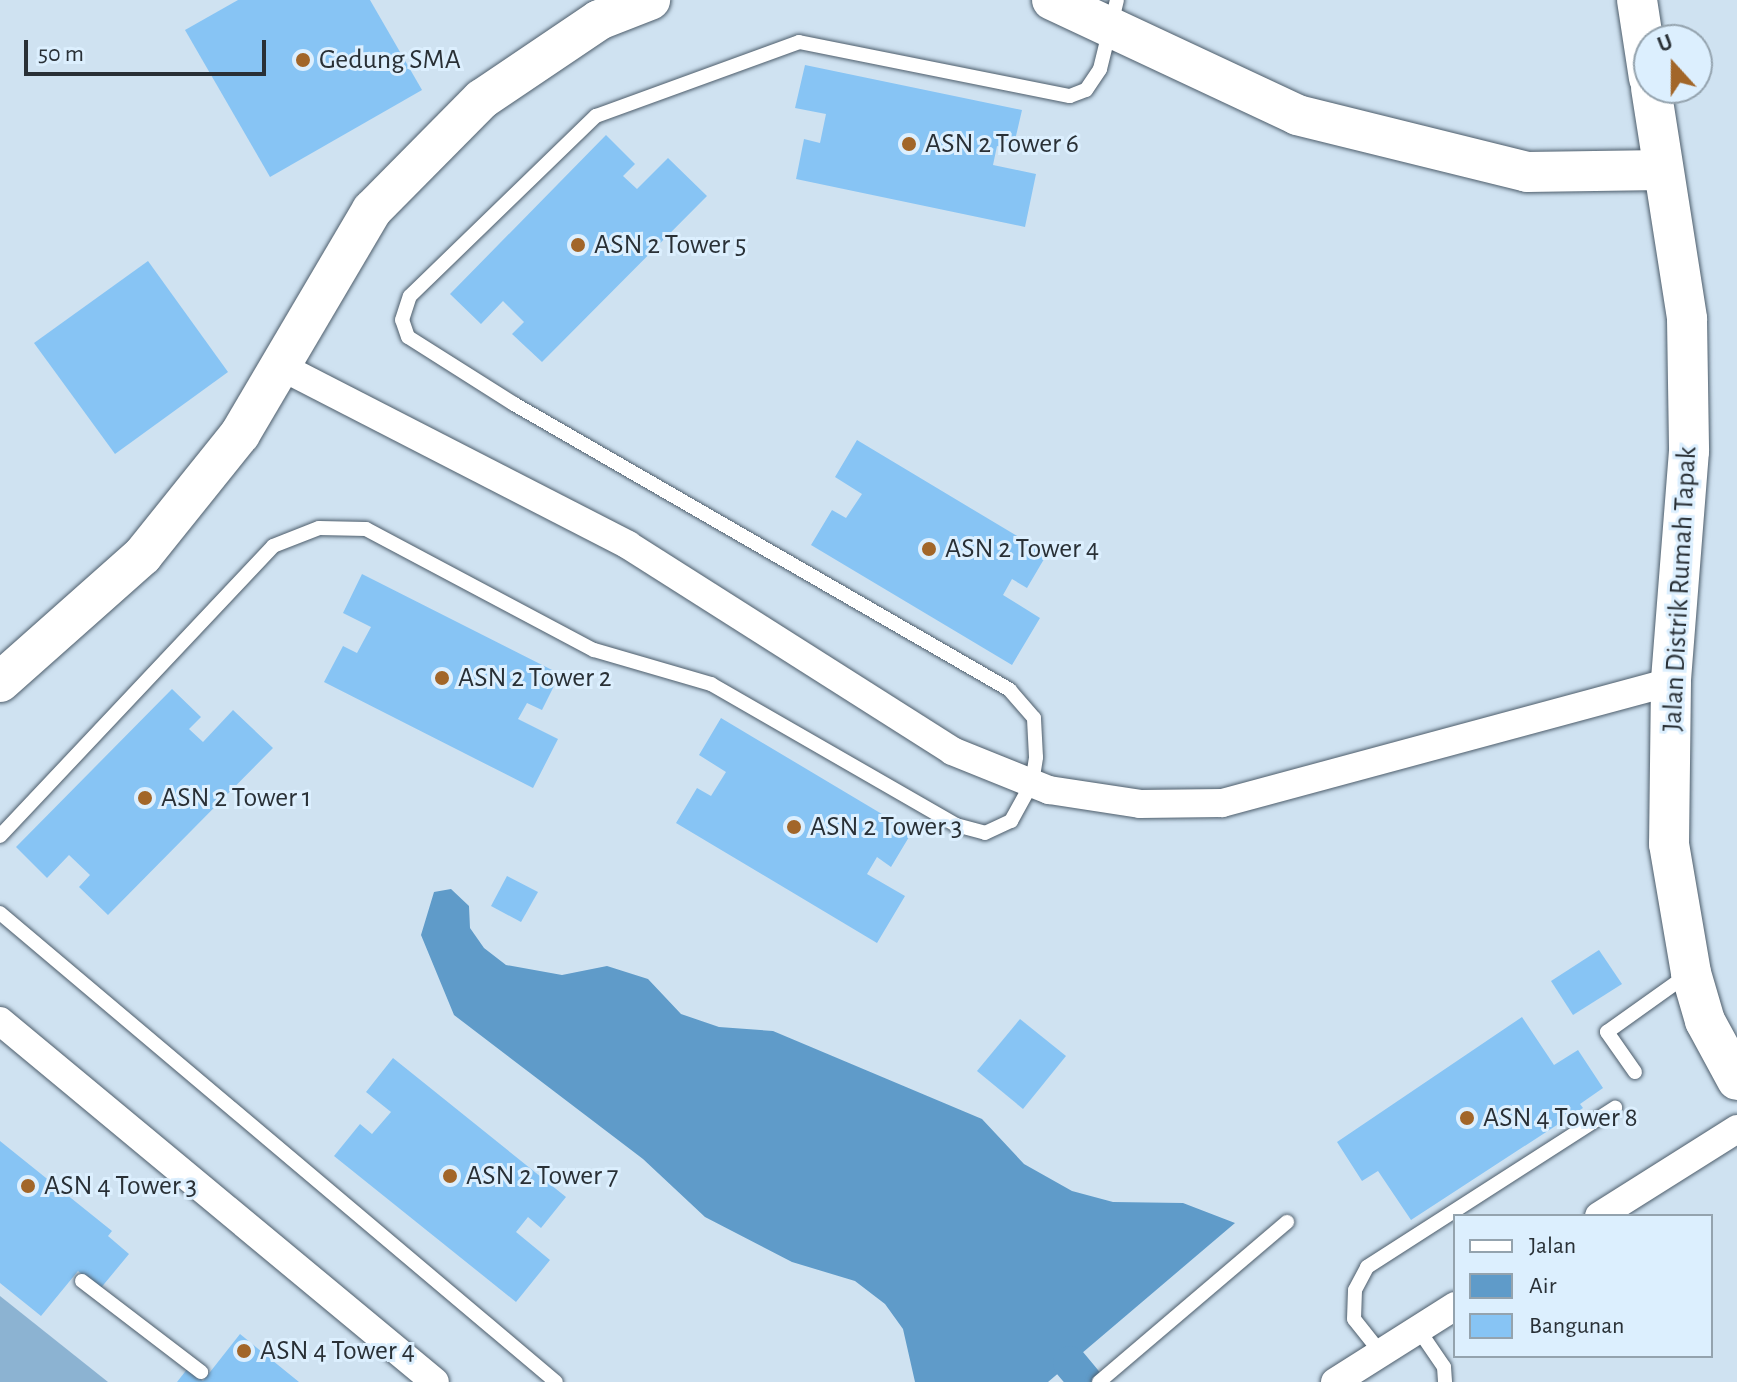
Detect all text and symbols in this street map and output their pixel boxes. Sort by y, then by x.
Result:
scale bar [28,24,270,74]
north arrow [1633,24,1713,104]
text: U [1655,31,1676,56]
text: 50 m [38,42,84,66]
place label: Gedung SMA [319,43,461,77]
marker: Gedung SMA [294,51,312,69]
place label: ASN 2 Tower 6 [925,127,1079,161]
marker: ASN 2 Tower 6 [900,135,918,153]
place label: ASN 2 Tower 5 [594,228,746,262]
marker: ASN 2 Tower 5 [569,236,587,254]
street label: Jalan Distrik Rumah Tapak [1656,446,1704,732]
place label: ASN 2 Tower 4 [945,532,1099,566]
marker: ASN 2 Tower 4 [920,540,938,558]
place label: ASN 2 Tower 2 [458,661,612,695]
marker: ASN 2 Tower 2 [433,669,451,687]
place label: ASN 2 Tower 1 [161,781,311,815]
marker: ASN 2 Tower 1 [136,789,154,807]
place label: ASN 2 Tower 3 [810,810,962,844]
marker: ASN 2 Tower 3 [785,818,803,836]
place label: ASN 4 Tower 8 [1483,1101,1638,1135]
marker: ASN 4 Tower 8 [1458,1109,1476,1127]
place label: ASN 2 Tower 7 [466,1159,618,1193]
marker: ASN 2 Tower 7 [441,1167,459,1185]
place label: ASN 4 Tower 3 [44,1169,197,1203]
marker: ASN 4 Tower 3 [19,1177,37,1195]
legend [1453,1214,1713,1358]
text: Jalan [1529,1234,1576,1258]
text: Air [1529,1274,1556,1298]
text: Bangunan [1529,1314,1624,1338]
place label: ASN 4 Tower 4 [260,1334,415,1368]
marker: ASN 4 Tower 4 [235,1342,253,1360]

